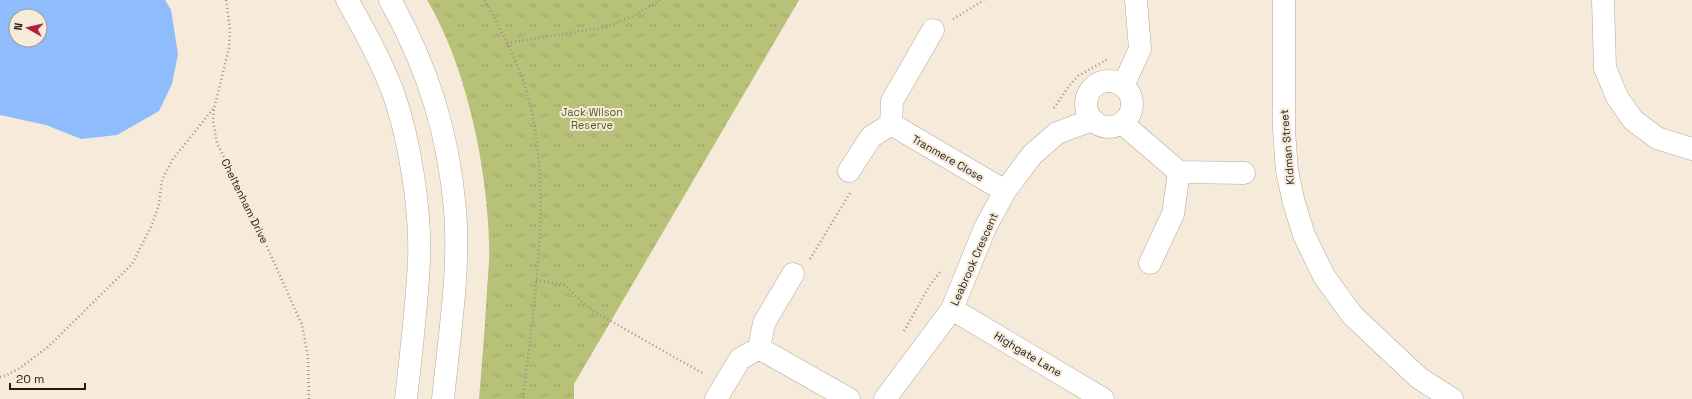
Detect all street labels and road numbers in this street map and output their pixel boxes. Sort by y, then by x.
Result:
street label: Kidman Street [1277,109,1297,185]
street label: Tranmere Close [910,132,986,184]
street label: Cheltenham Drive [218,156,272,246]
street label: Leabrook Crescent [947,210,1001,308]
street label: Highgate Lane [992,328,1064,380]

